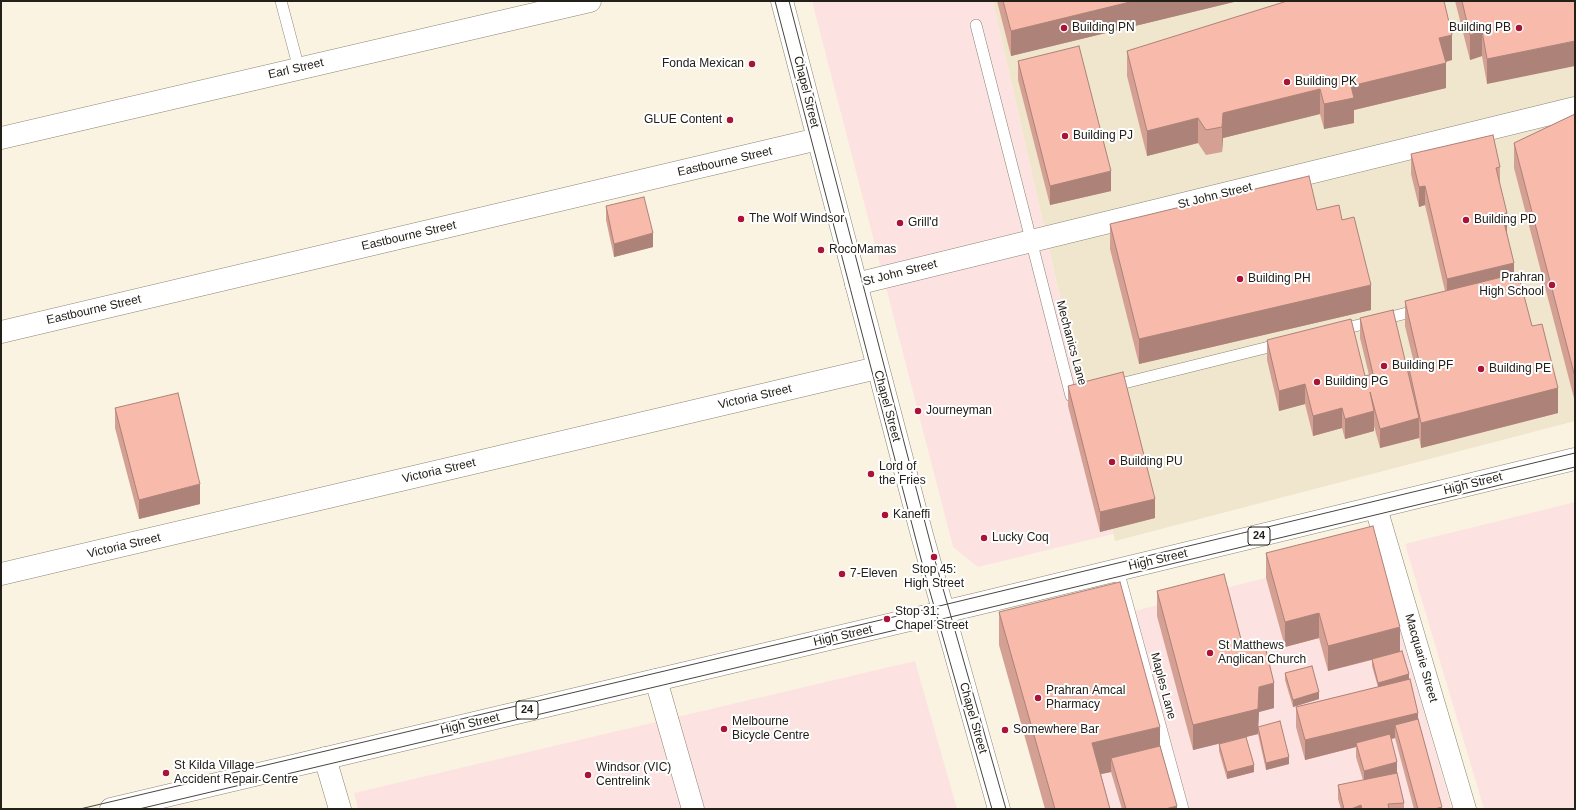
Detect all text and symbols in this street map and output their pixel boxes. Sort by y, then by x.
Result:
place label: Building PN [1072,21,1135,35]
place label: Building PB [1449,21,1511,35]
marker: Building PN [1059,23,1069,33]
marker: Building PB [1514,23,1524,33]
street label: Chapel Street [790,55,822,129]
street label: Earl Street [267,56,325,82]
place label: Fonda Mexican [662,57,744,71]
marker: Fonda Mexican [747,59,757,69]
place label: Building PK [1295,75,1357,89]
marker: Building PK [1282,77,1292,87]
place label: GLUE Content [644,113,722,127]
marker: GLUE Content [725,115,735,125]
place label: Building PJ [1073,129,1133,143]
marker: Building PJ [1060,131,1070,141]
street label: Eastbourne Street [676,144,774,180]
street label: St John Street [1176,180,1254,212]
place label: The Wolf Windsor [749,212,844,226]
place label: Building PD [1474,213,1537,227]
marker: The Wolf Windsor [736,214,746,224]
marker: Building PD [1461,215,1471,225]
place label: Grill'd [908,216,938,230]
street label: Eastbourne Street [360,218,458,254]
marker: Grill'd [895,218,905,228]
place label: RocoMamas [829,243,896,257]
marker: RocoMamas [816,245,826,255]
street label: St John Street [861,257,939,289]
place label: Prahran High School [1479,271,1544,299]
place label: Building PH [1248,272,1311,286]
marker: Building PH [1235,274,1245,284]
marker: Prahran High School [1547,280,1557,290]
street label: Eastbourne Street [45,292,143,328]
street label: Mechanics Lane [1053,299,1089,387]
place label: Building PF [1392,359,1453,373]
marker: Building PF [1379,361,1389,371]
place label: Building PE [1489,362,1551,376]
marker: Building PE [1476,364,1486,374]
street label: Chapel Street [871,369,903,443]
place label: Building PG [1325,375,1388,389]
marker: Building PG [1312,377,1322,387]
street label: Victoria Street [717,382,793,412]
place label: Journeyman [926,404,992,418]
marker: Journeyman [913,406,923,416]
place label: Building PU [1120,455,1183,469]
street label: Victoria Street [401,456,477,486]
marker: Building PU [1107,457,1117,467]
place label: Lord of the Fries [879,460,926,488]
marker: Lord of the Fries [866,469,876,479]
street label: High Street [1442,470,1504,498]
place label: Kaneffi [893,508,930,522]
marker: Kaneffi [880,510,890,520]
road number: 24 [1248,527,1270,545]
street label: Victoria Street [86,531,162,561]
place label: Lucky Coq [992,531,1049,545]
marker: Lucky Coq [979,533,989,543]
street label: High Street [1127,546,1189,574]
marker: Stop 45: High Street [929,552,939,562]
place label: Stop 45: High Street [904,563,964,591]
place label: 7-Eleven [850,567,897,581]
marker: 7-Eleven [837,569,847,579]
place label: Stop 31: Chapel Street [895,605,968,633]
street label: Macquarie Street [1401,612,1441,704]
marker: Stop 31: Chapel Street [882,614,892,624]
street label: High Street [812,622,874,650]
place label: St Matthews Anglican Church [1218,639,1306,667]
marker: St Matthews Anglican Church [1205,648,1215,658]
street label: Maples Lane [1147,651,1179,721]
street label: Chapel Street [956,681,990,755]
place label: Prahran Amcal Pharmacy [1046,684,1125,712]
marker: Prahran Amcal Pharmacy [1033,693,1043,703]
road number: 24 [516,701,538,719]
street label: High Street [439,710,501,738]
place label: Melbourne Bicycle Centre [732,715,809,743]
place label: Somewhere Bar [1013,723,1099,737]
marker: Melbourne Bicycle Centre [719,724,729,734]
marker: Somewhere Bar [1000,725,1010,735]
place label: St Kilda Village Accident Repair Centre [174,759,298,787]
place label: Windsor (VIC) Centrelink [596,761,671,789]
marker: St Kilda Village Accident Repair Centre [161,768,171,778]
marker: Windsor (VIC) Centrelink [583,770,593,780]

